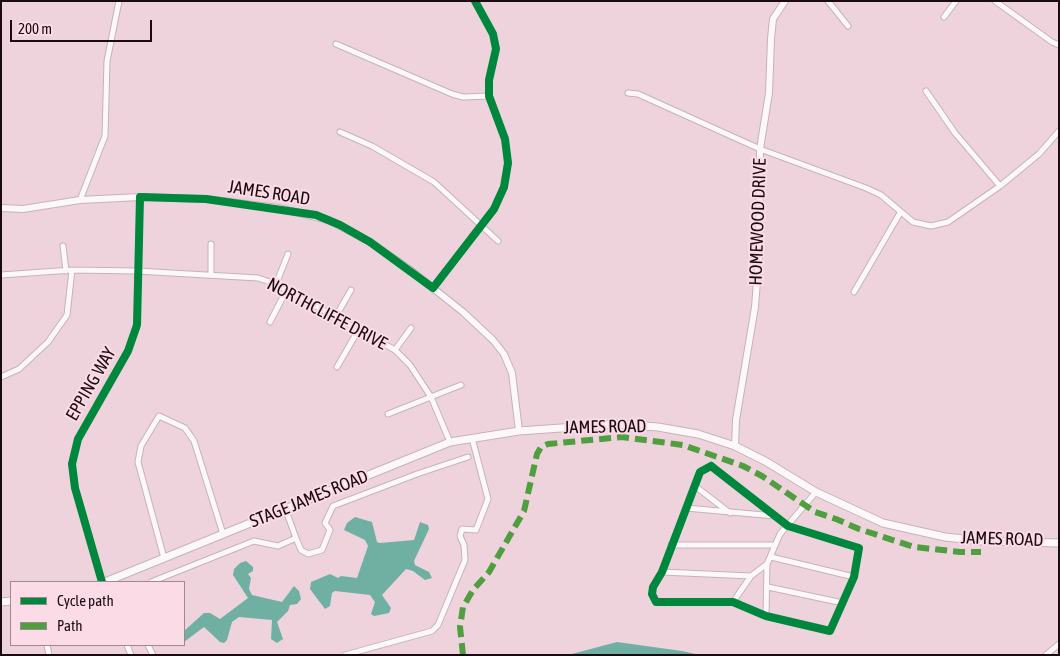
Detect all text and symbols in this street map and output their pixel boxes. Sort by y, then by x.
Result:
scale bar [12,10,155,42]
text: 200 m [18,20,52,37]
street label: HOMEWOOD DRIVE [745,158,771,286]
street label: JAMES ROAD [227,176,311,210]
street label: NORTHCLIFFE DRIVE [263,273,391,355]
street label: EPPING WAY [61,343,121,425]
street label: JAMES ROAD [564,415,646,439]
street label: STAGE JAMES ROAD [247,465,371,533]
street label: JAMES ROAD [960,527,1044,551]
legend [10,581,185,646]
text: Cycle path [57,592,114,609]
text: Path [57,617,83,634]

